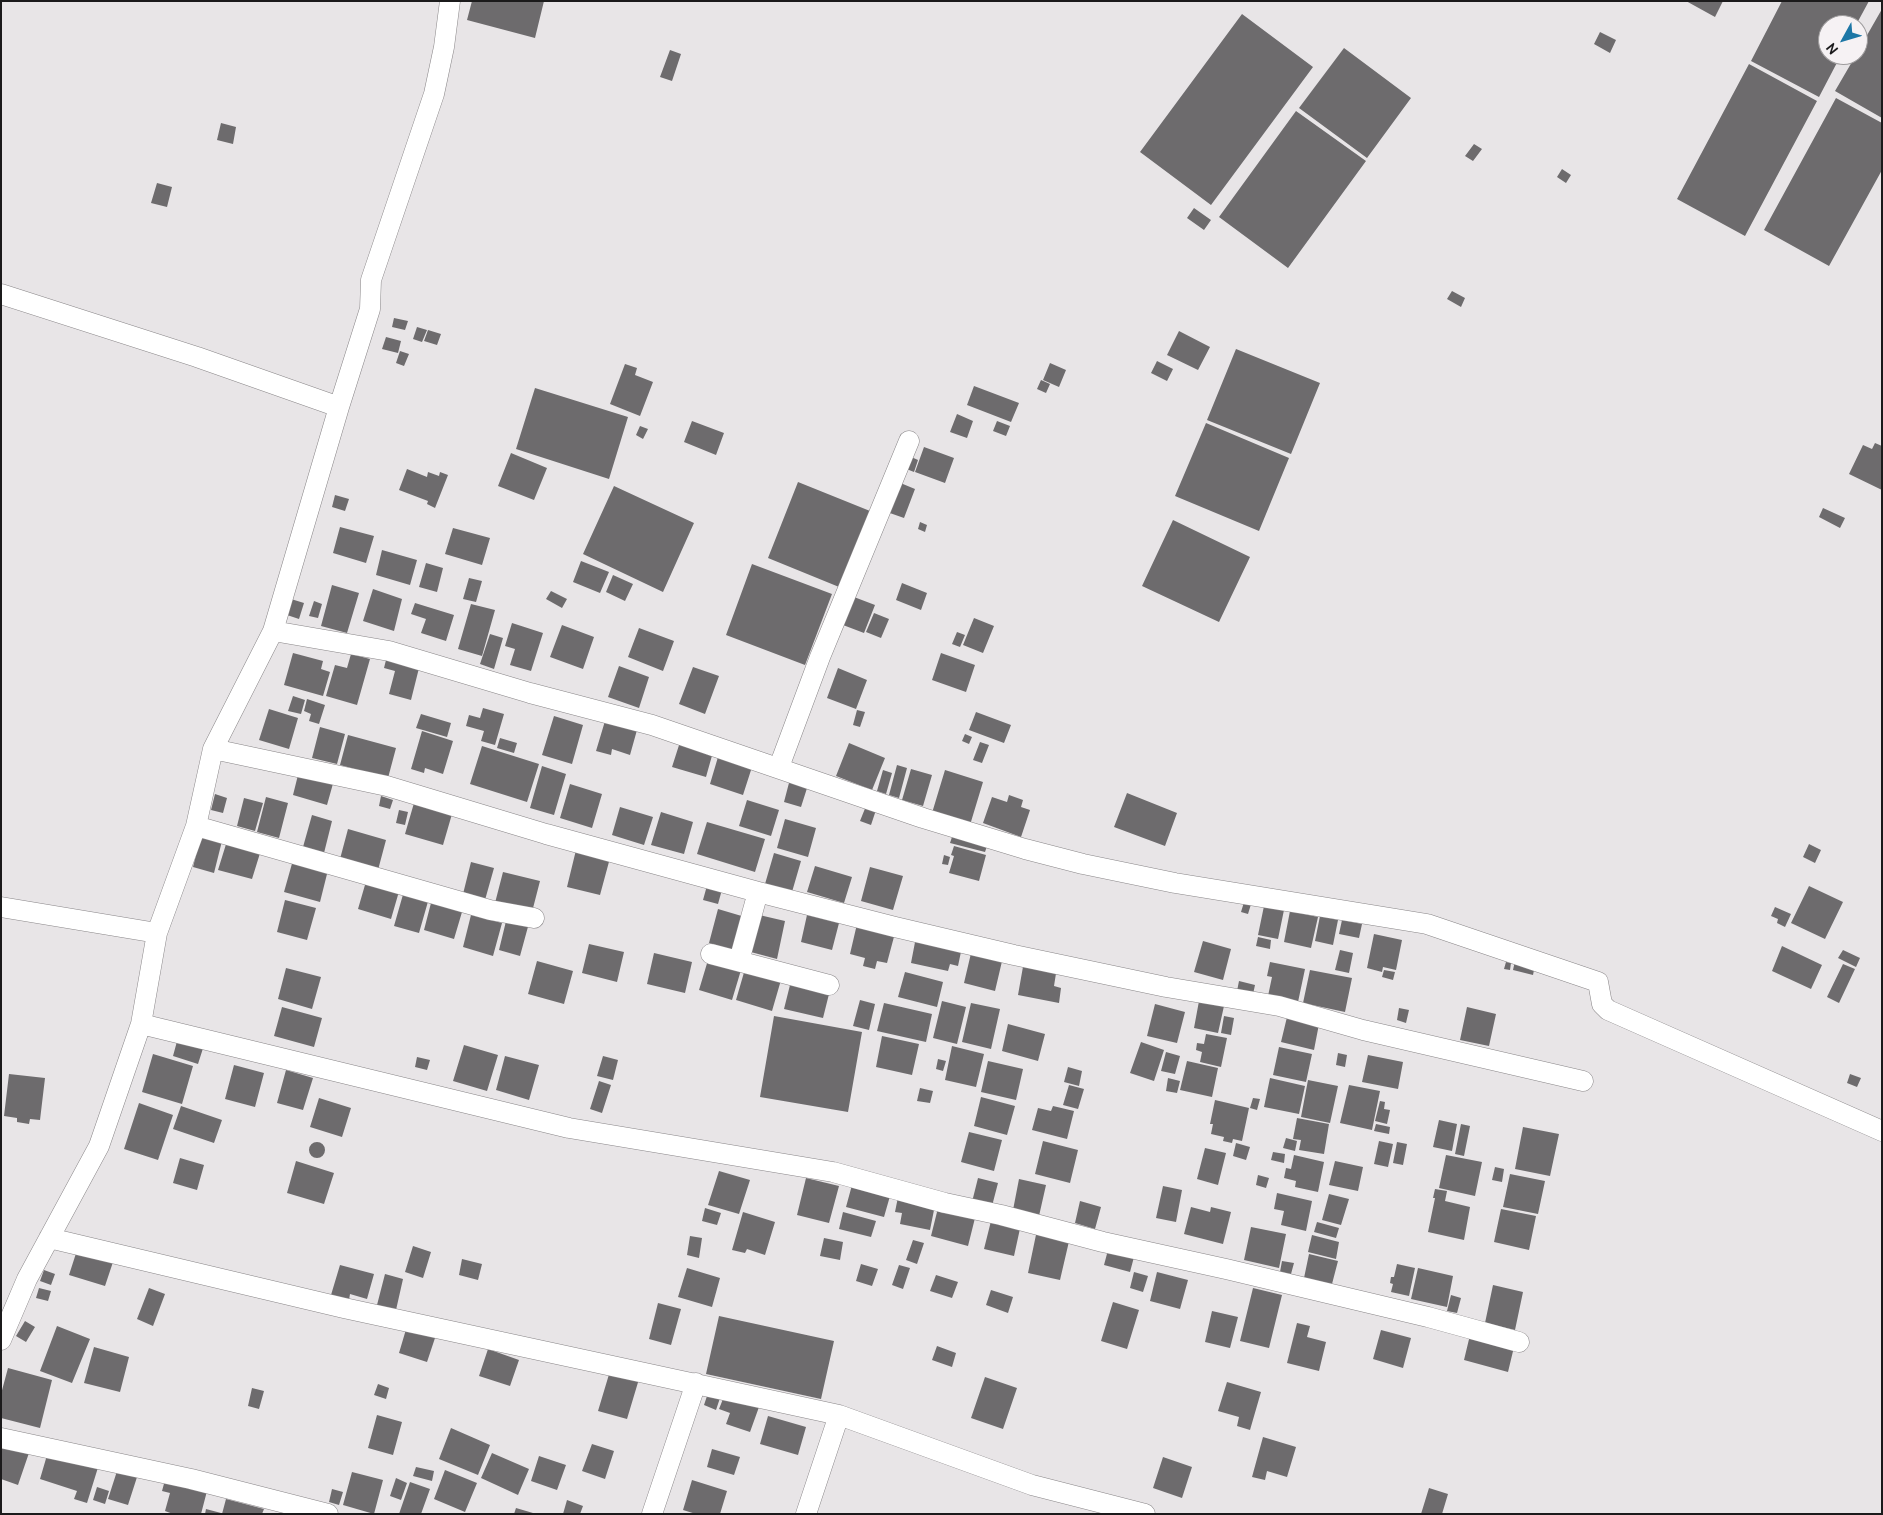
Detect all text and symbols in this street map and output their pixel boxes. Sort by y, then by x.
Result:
north arrow [1818,15,1868,65]
text: N [1822,39,1842,58]

